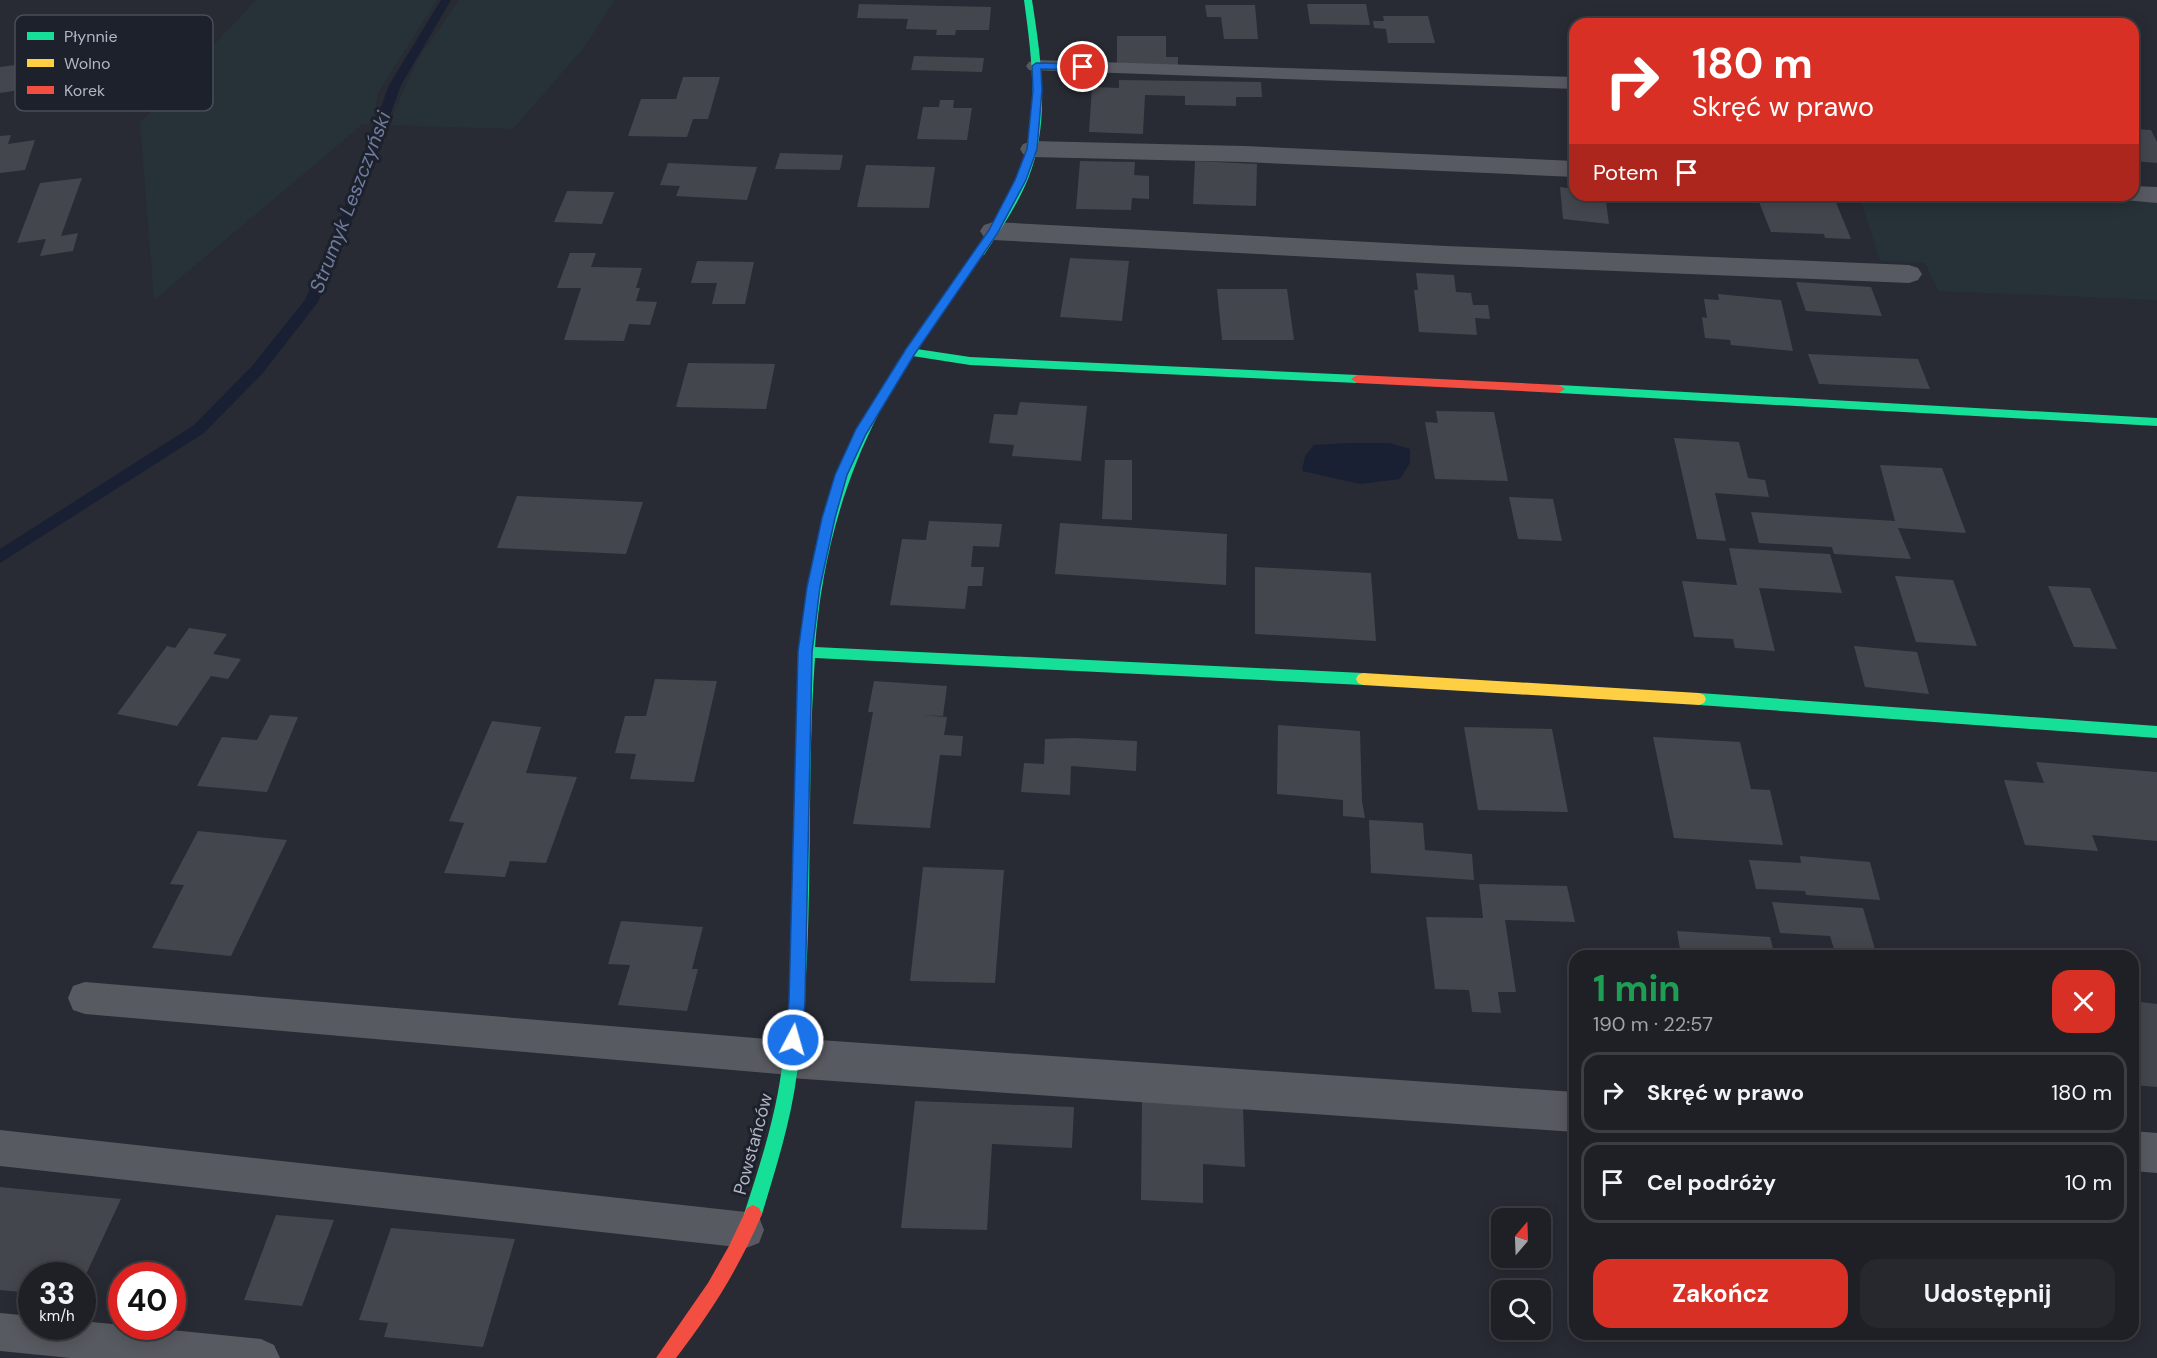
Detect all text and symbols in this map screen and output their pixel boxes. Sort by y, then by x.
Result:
legend [15,15,213,111]
text: Płynnie [64,26,118,47]
text: 180 m [1692,36,1813,91]
pin [1057,41,1108,92]
icon: right [1593,42,1671,120]
icon: arrive [1066,50,1099,83]
text: Wolno [64,53,110,74]
text: Korek [64,80,105,101]
text: Skręć w prawo [1692,89,1874,124]
water label: Strumyk Leszczyński [303,107,397,296]
icon: arrive [1670,156,1703,189]
text: Potem [1593,158,1658,187]
text: 1 min [1593,965,1681,1012]
button: close [2052,970,2115,1033]
position arrow [761,1008,825,1072]
text: 190 m · 22:57 [1593,1011,1713,1037]
icon: right [1596,1076,1629,1109]
text: Skręć w prawo [1647,1078,1804,1107]
text: 180 m [2051,1078,2112,1107]
street label: Powstańców [728,1090,778,1197]
icon: arrive [1596,1166,1629,1199]
text: Cel podróży [1647,1168,1776,1197]
text: 10 m [2065,1168,2112,1197]
north arrow [1491,1208,1551,1268]
map controls [1491,1208,1551,1340]
button: Zakończ [1593,1259,1848,1328]
button: Udostępnij [1860,1259,2115,1328]
speed limit sign: 40 [108,1262,186,1340]
text: 33 [39,1274,75,1313]
button: search [1491,1280,1551,1340]
text: km/h [39,1306,75,1326]

